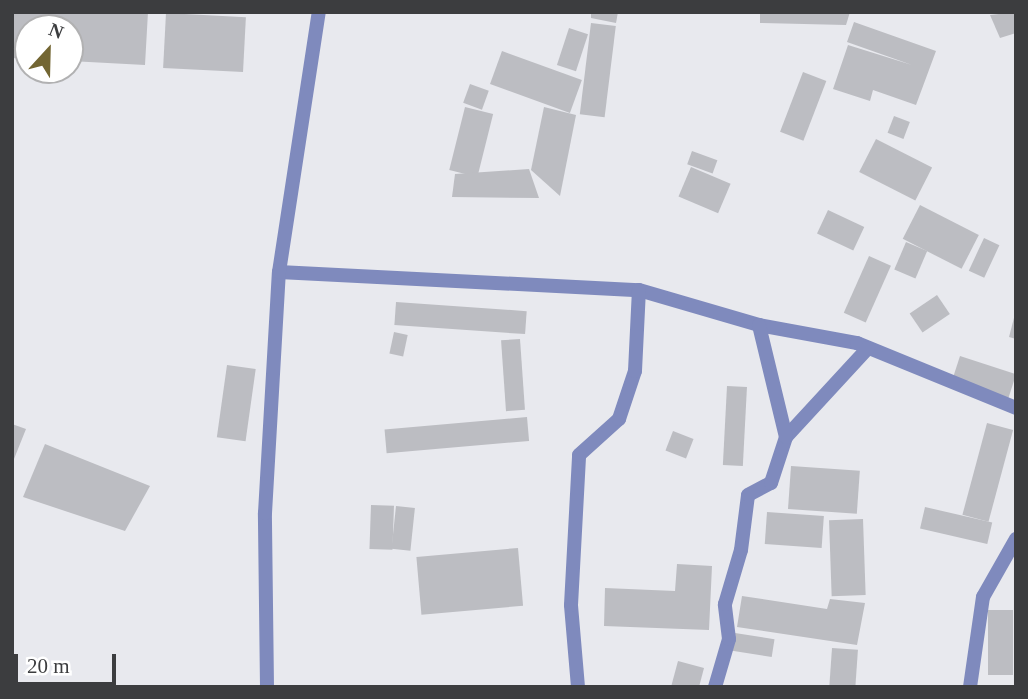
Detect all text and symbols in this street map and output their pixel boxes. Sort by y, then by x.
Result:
north arrow [14,14,84,84]
text: N [46,19,67,43]
scale bar [18,640,119,684]
text: 20 m [27,654,70,678]

